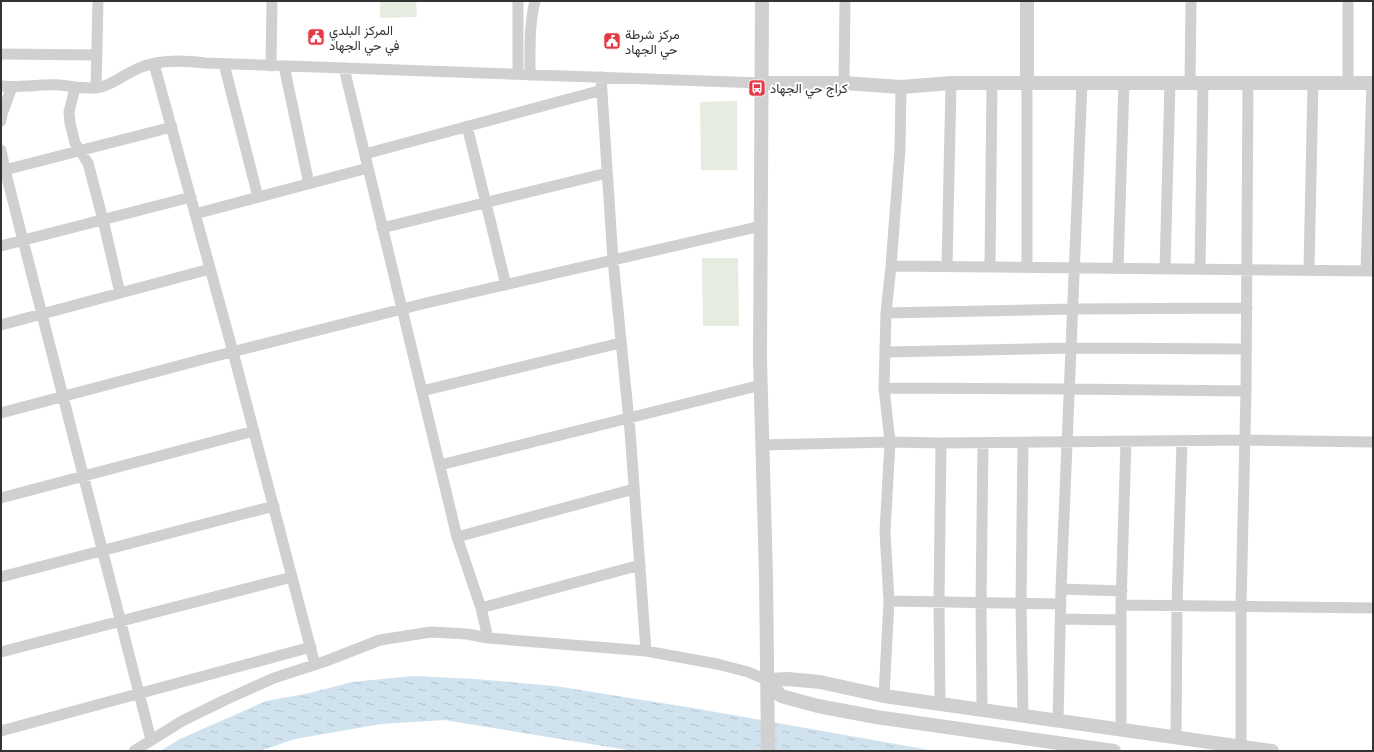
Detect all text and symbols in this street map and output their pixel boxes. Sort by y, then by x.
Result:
place label: المركز البلدي في حي الجهاد [329,23,400,56]
public building icon: المركز البلدي في حي الجهاد [306,27,326,47]
place label: مركز شرطة حي الجهاد [625,27,680,60]
public building icon: مركز شرطة حي الجهاد [602,31,622,51]
bus stop icon: كراج حي الجهاد [747,78,767,98]
place label: كراج حي الجهاد [770,81,848,99]

